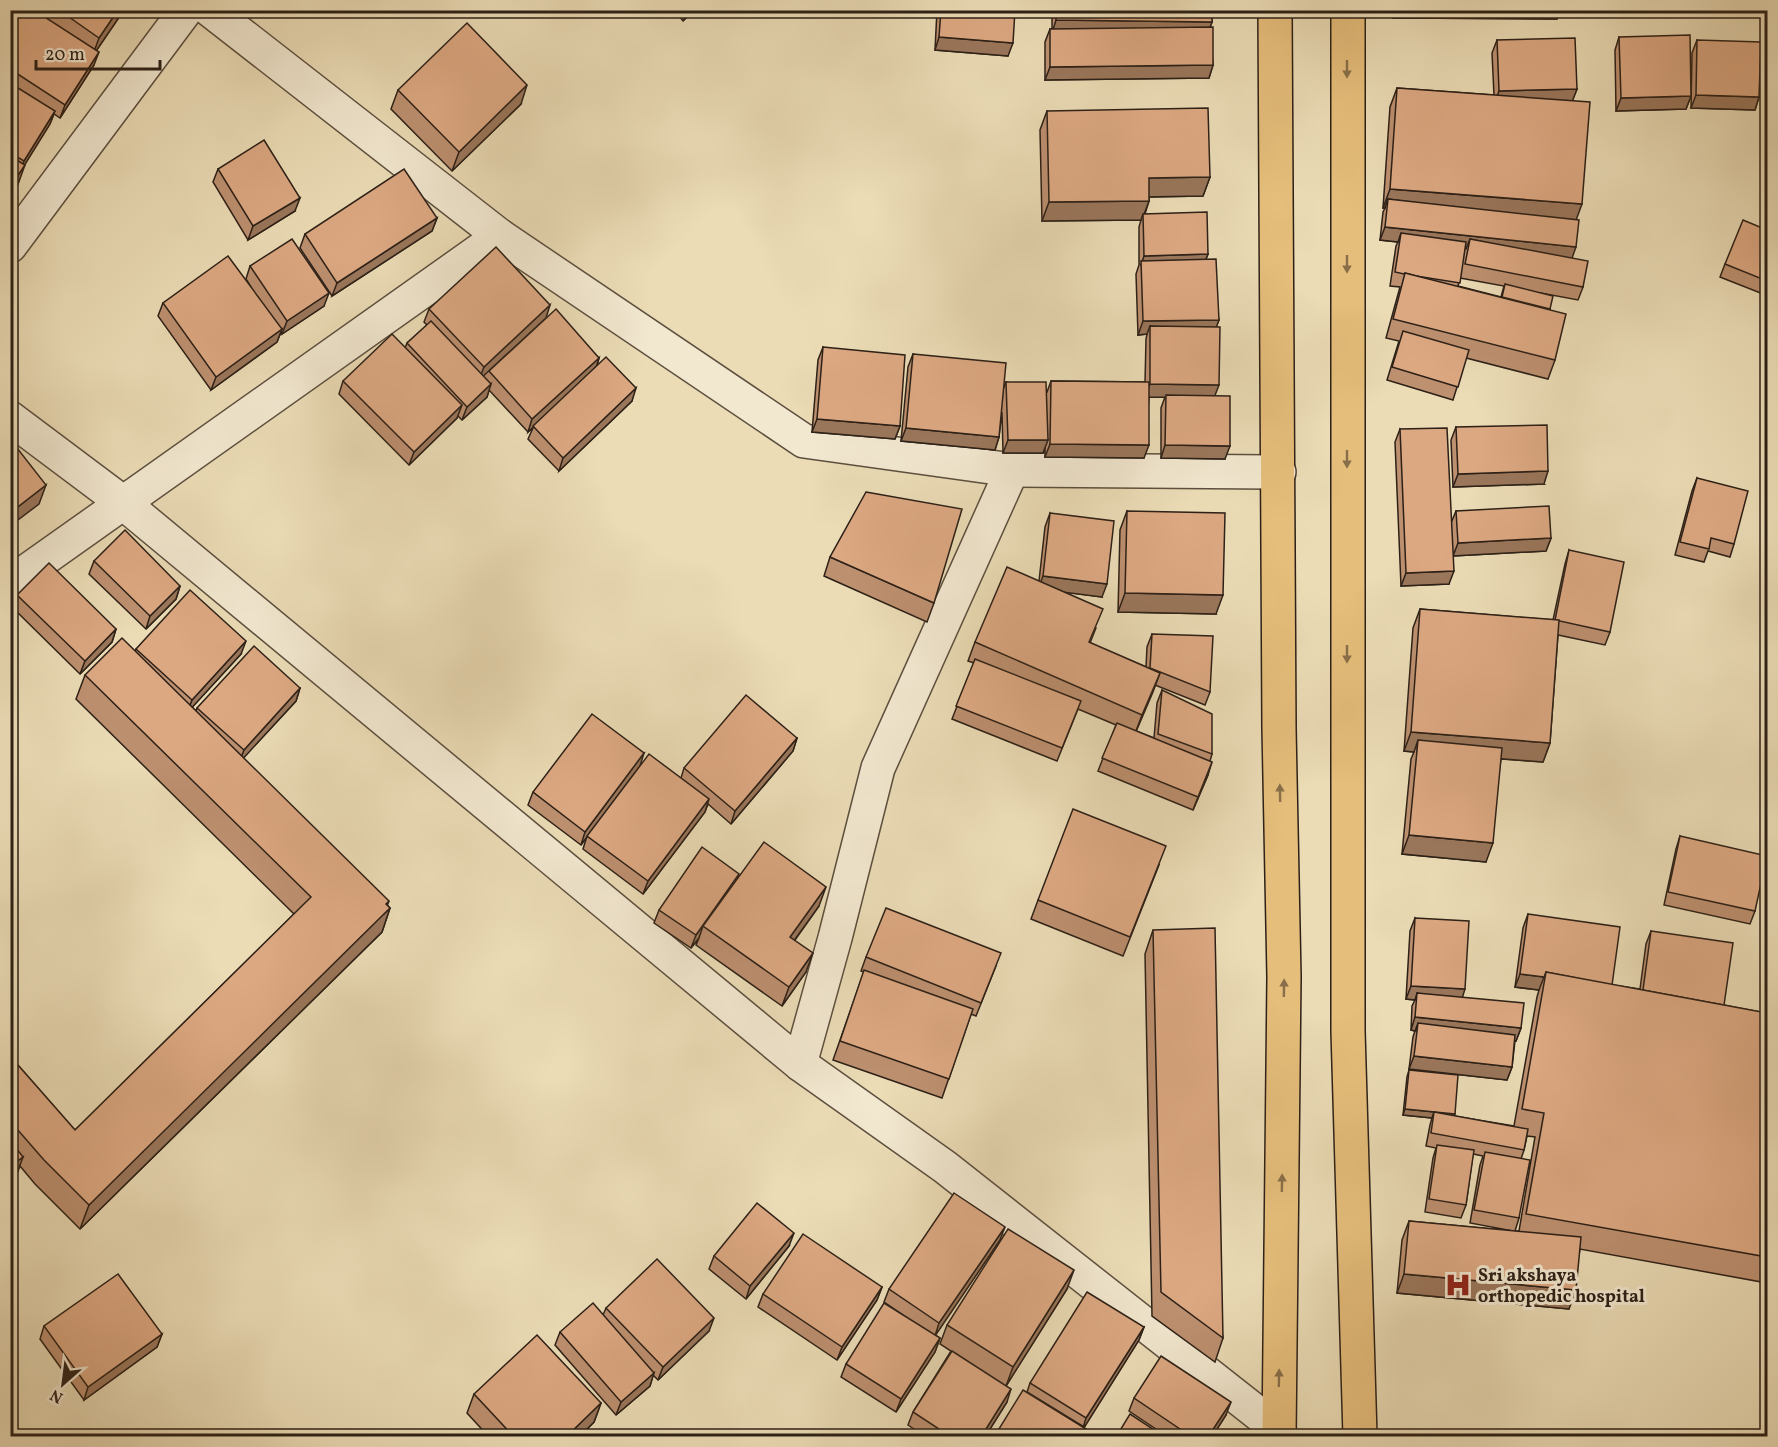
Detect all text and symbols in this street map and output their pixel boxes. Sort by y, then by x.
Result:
scale bar [36,33,160,71]
text: 20 m [45,43,85,68]
one-way arrow [1342,59,1352,78]
one-way arrow [1342,254,1352,273]
one-way arrow [1342,449,1352,468]
one-way arrow [1342,644,1352,663]
one-way arrow [1275,784,1285,803]
one-way arrow [1279,979,1289,998]
one-way arrow [1277,1174,1287,1193]
place label: Sri akshaya orthopedic hospital [1478,1264,1645,1310]
hospital icon: Sri akshaya orthopedic hospital [1443,1270,1473,1300]
north arrow [33,1354,93,1414]
one-way arrow [1275,1369,1284,1388]
text: N [46,1383,67,1408]

